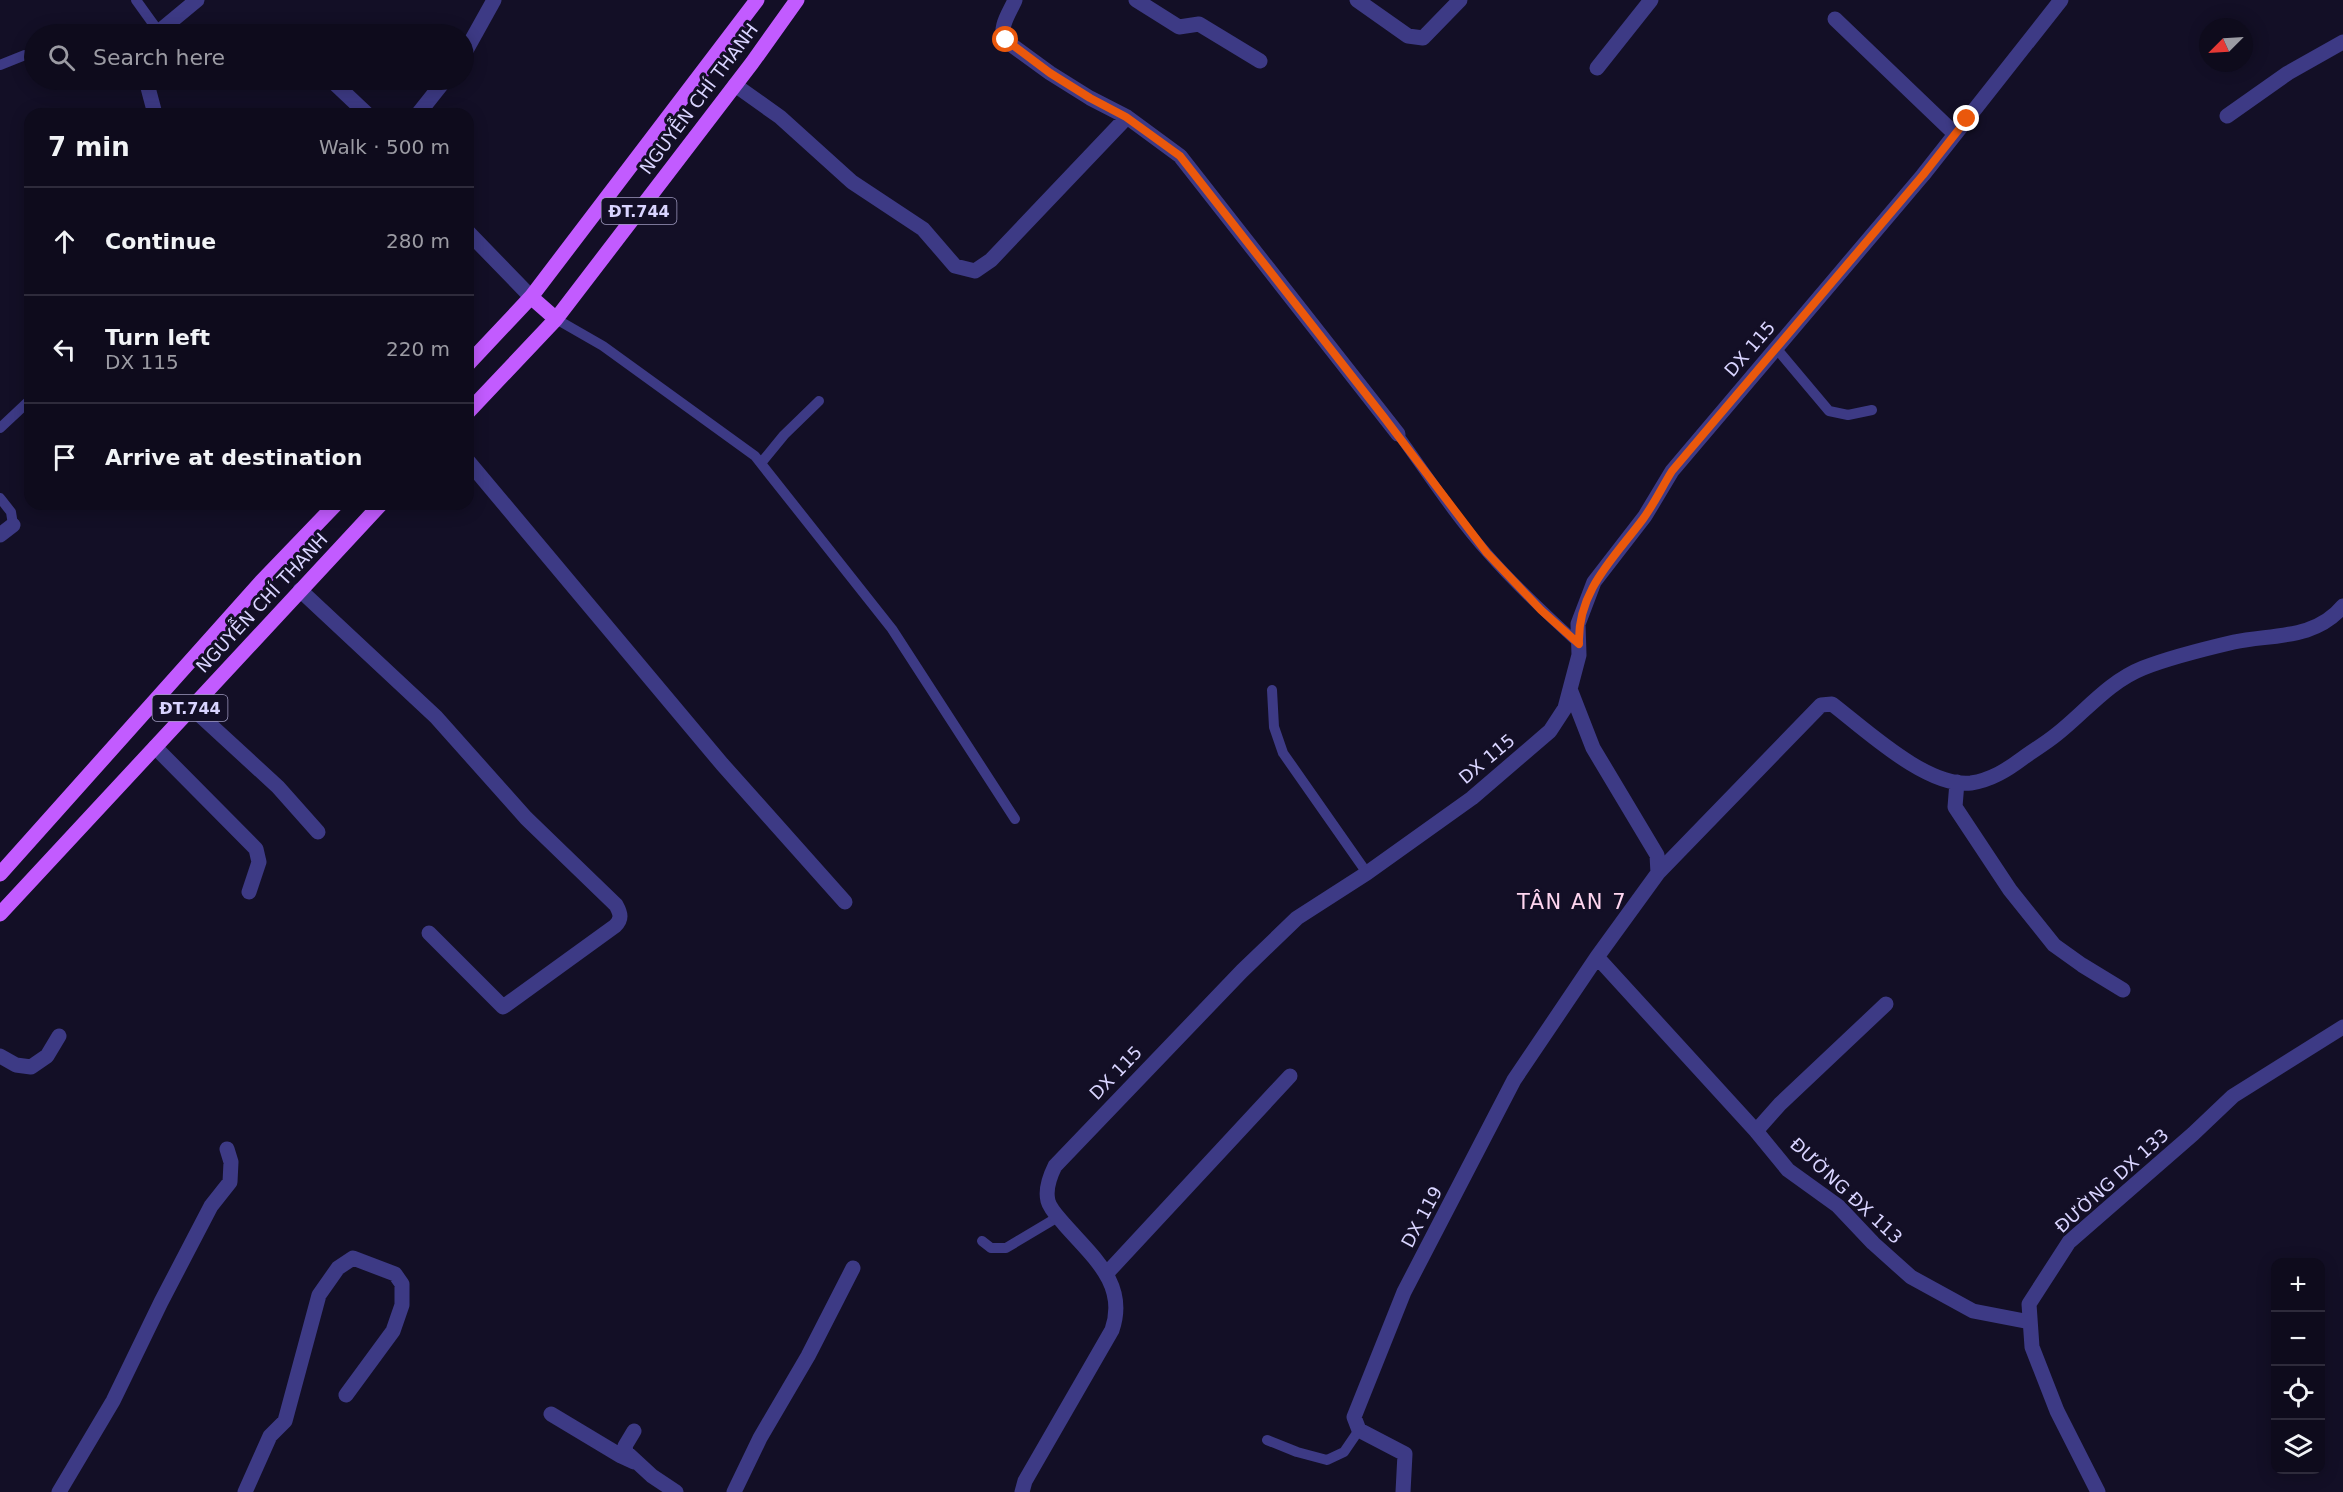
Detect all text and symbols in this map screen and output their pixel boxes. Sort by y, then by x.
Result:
street label: NGUYỄN CHÍ THANH [634,18,762,178]
north arrow [2199,18,2253,72]
search box [24,24,474,90]
route start [992,26,1018,52]
icon: search [45,41,78,74]
text: Search here [93,45,225,70]
route end [1953,105,1979,131]
text: 7 min [48,132,130,162]
text: Walk · 500 m [319,135,450,159]
road number: ĐT.744 [602,198,676,224]
icon: ahead [48,225,81,258]
text: Continue [105,229,216,254]
text: 280 m [386,229,450,253]
street label: DX 115 [1720,317,1779,381]
text: Turn left [105,325,210,350]
icon: left [48,333,81,366]
text: 220 m [386,337,450,361]
text: DX 115 [105,350,179,374]
icon: arrive [48,441,81,474]
text: Arrive at destination [105,445,362,470]
street label: NGUYỄN CHÍ THANH [190,527,332,677]
road number: ĐT.744 [152,695,228,721]
street label: DX 115 [1455,729,1519,788]
district label: TÂN AN 7 [1516,889,1627,914]
street label: DX 115 [1085,1042,1146,1104]
street label: ĐƯỜNG DX 133 [2051,1124,2173,1237]
street label: ĐƯỜNG ĐX 113 [1786,1133,1907,1248]
street label: DX 119 [1397,1183,1446,1251]
map controls [2271,1258,2325,1474]
button: + [2271,1258,2325,1312]
button: − [2271,1312,2325,1366]
button: locate [2271,1366,2325,1420]
button: layers [2271,1420,2325,1474]

